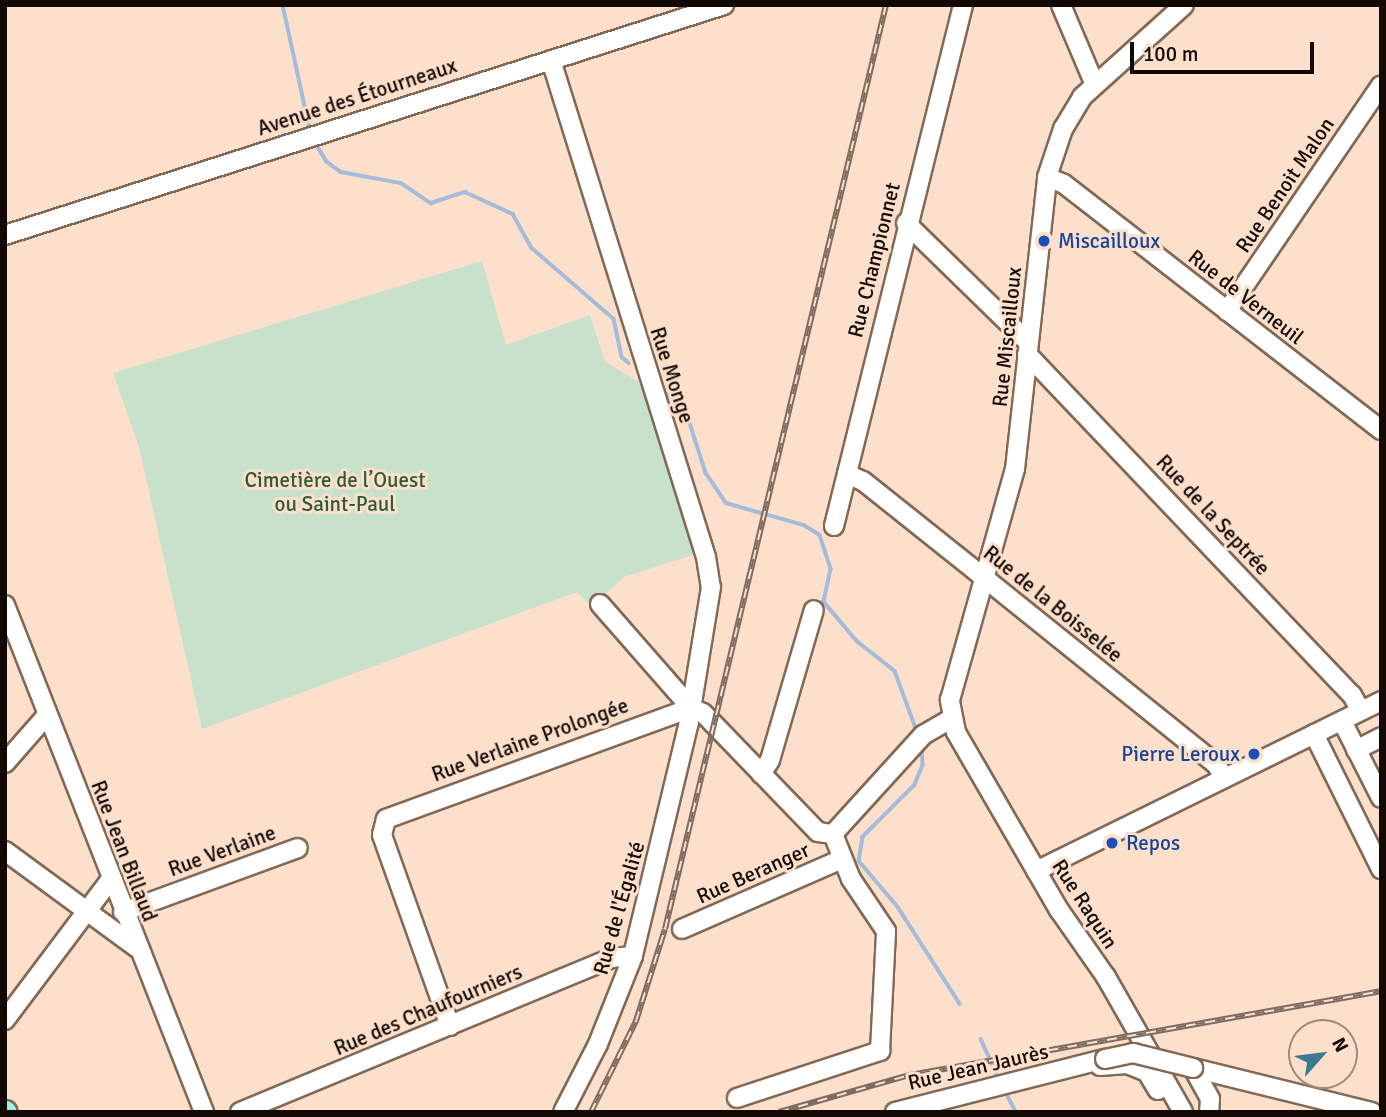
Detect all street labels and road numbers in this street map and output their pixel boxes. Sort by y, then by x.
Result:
street label: Avenue des Étourneaux [254,53,460,141]
street label: Rue Benoit Malon [1230,113,1340,257]
street label: Rue Championnet [843,180,905,340]
street label: Rue de Verneuil [1183,244,1309,350]
street label: Rue Miscailloux [987,266,1027,408]
street label: Rue Monge [645,324,699,426]
street label: Rue de la Septrée [1151,450,1275,580]
street label: Rue de la Boisselée [978,540,1128,668]
street label: Rue Verlaine Prolongée [428,693,632,787]
street label: Rue Jean Billaud [86,777,162,925]
street label: Rue Verlaine [165,820,279,882]
street label: Rue Beranger [693,837,813,909]
street label: Rue de l'Égalité [588,838,650,978]
street label: Rue Raquin [1047,855,1123,953]
street label: Rue des Chaufourniers [330,959,526,1061]
street label: Rue Jean Jaurès [905,1039,1051,1095]

